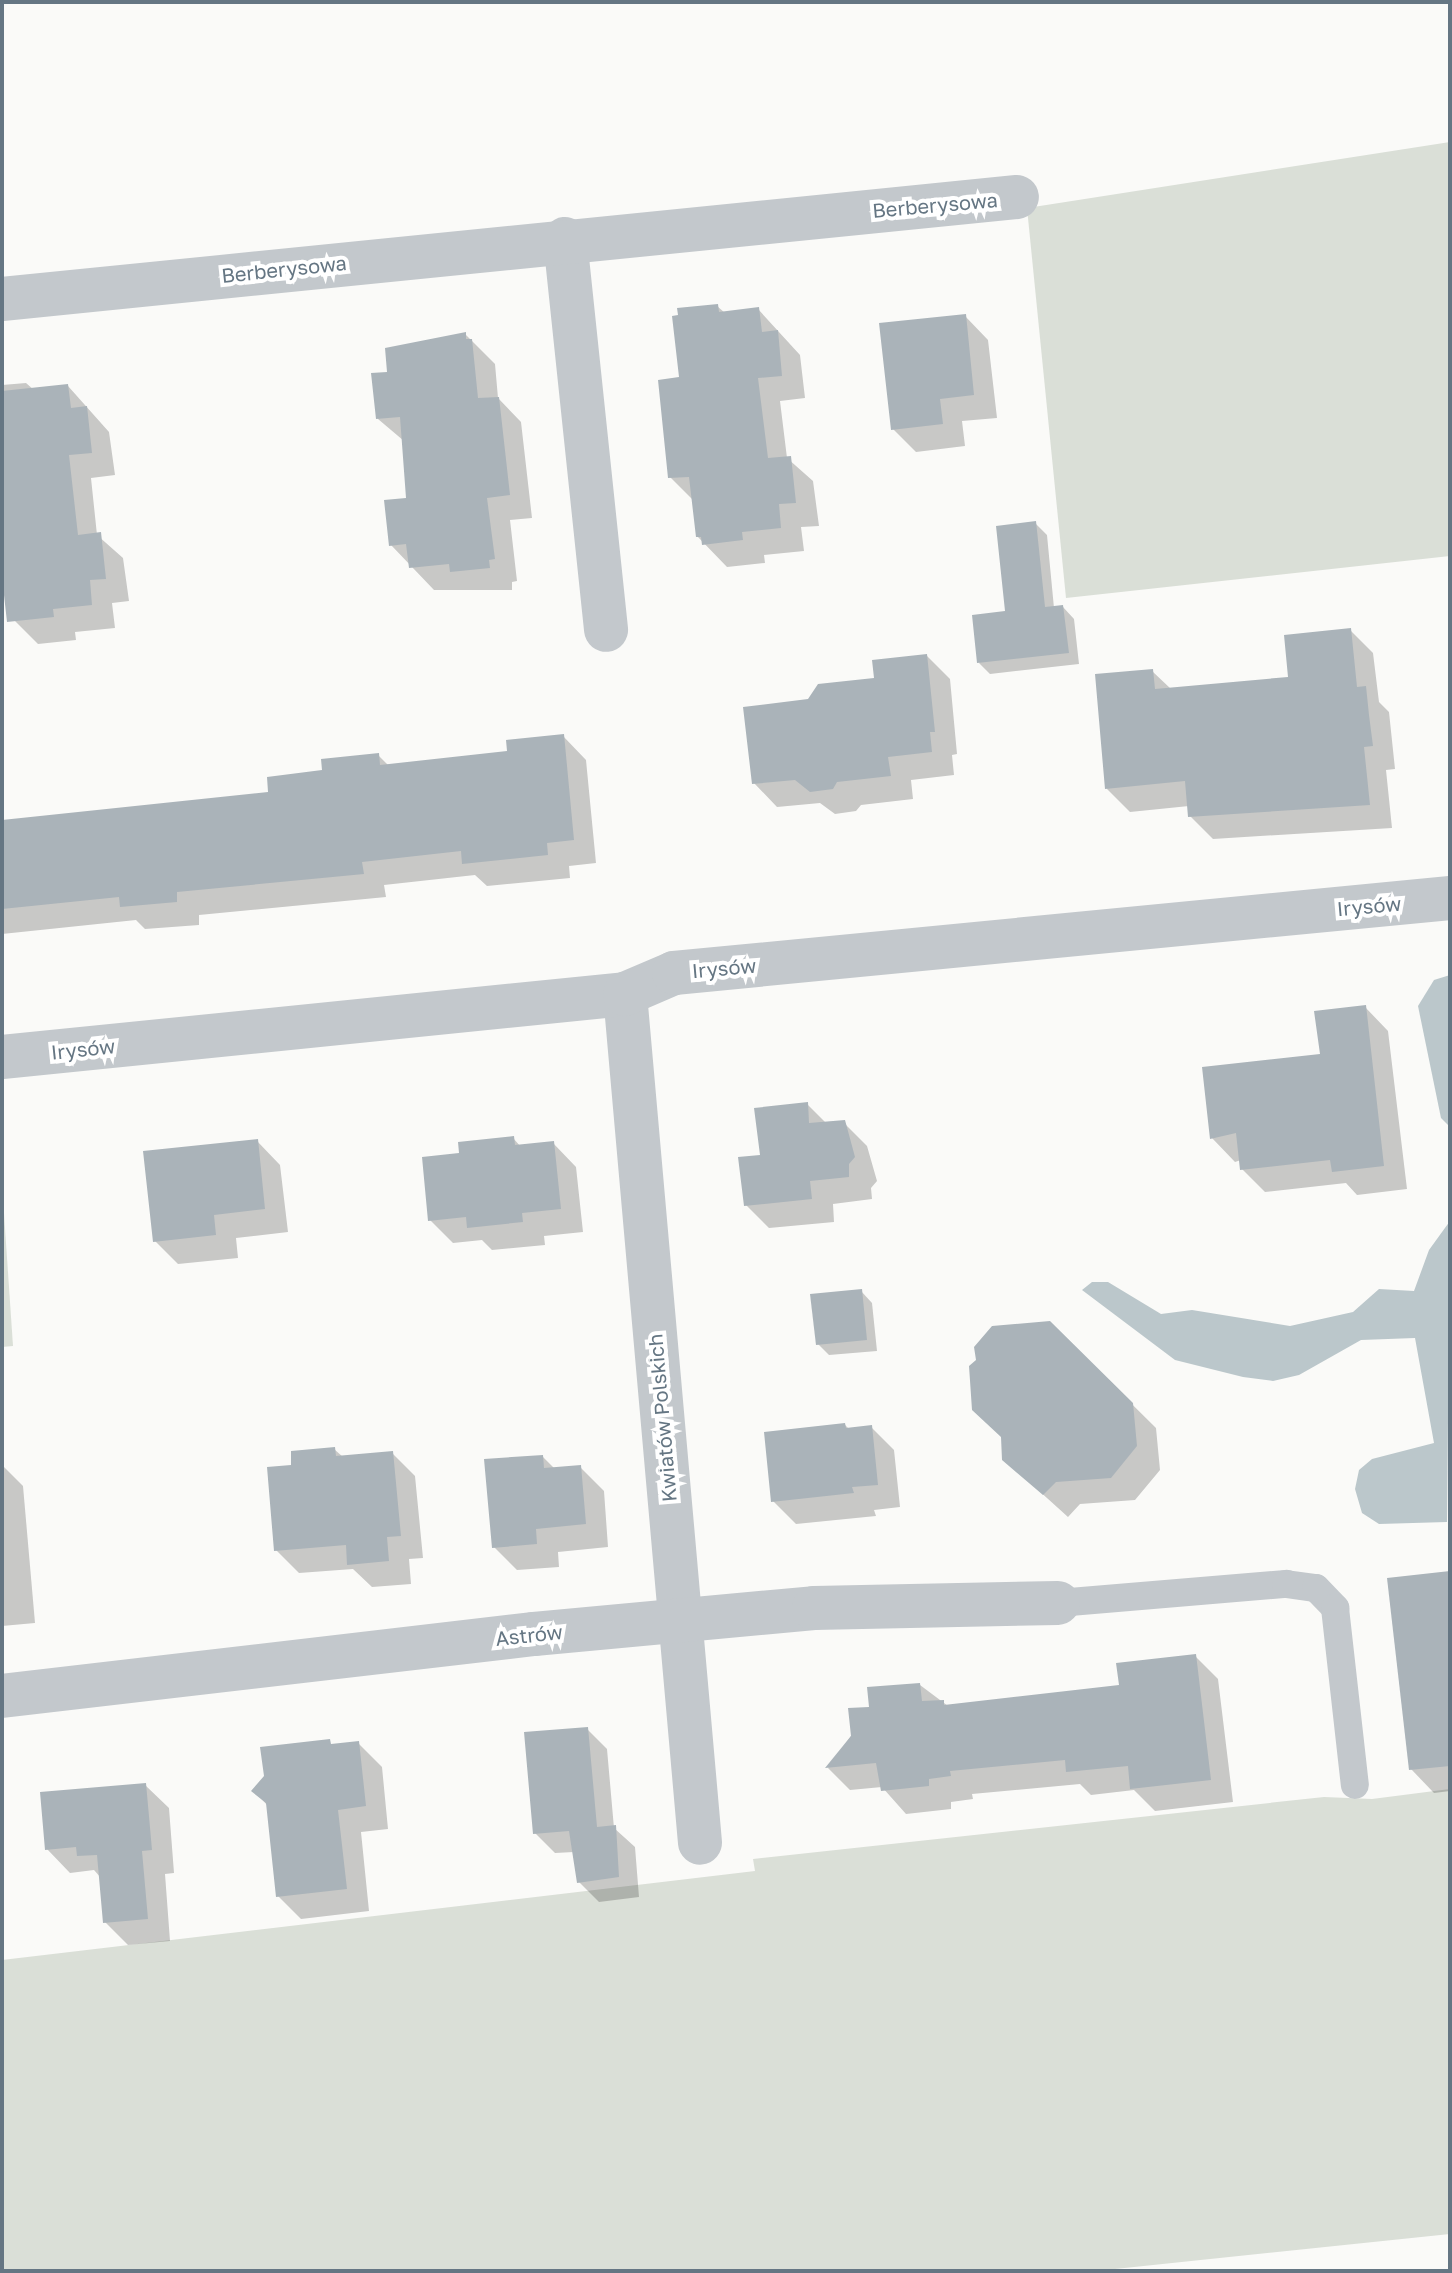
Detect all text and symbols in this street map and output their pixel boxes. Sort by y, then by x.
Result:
street label: Berberysowa [871,188,999,222]
street label: Berberysowa [220,250,348,288]
street label: Irysów [1336,891,1402,921]
street label: Irysów [691,953,757,983]
street label: Irysów [50,1034,116,1064]
street label: Kwiatów Polskich [643,1333,681,1503]
street label: Astrów [494,1620,564,1650]

